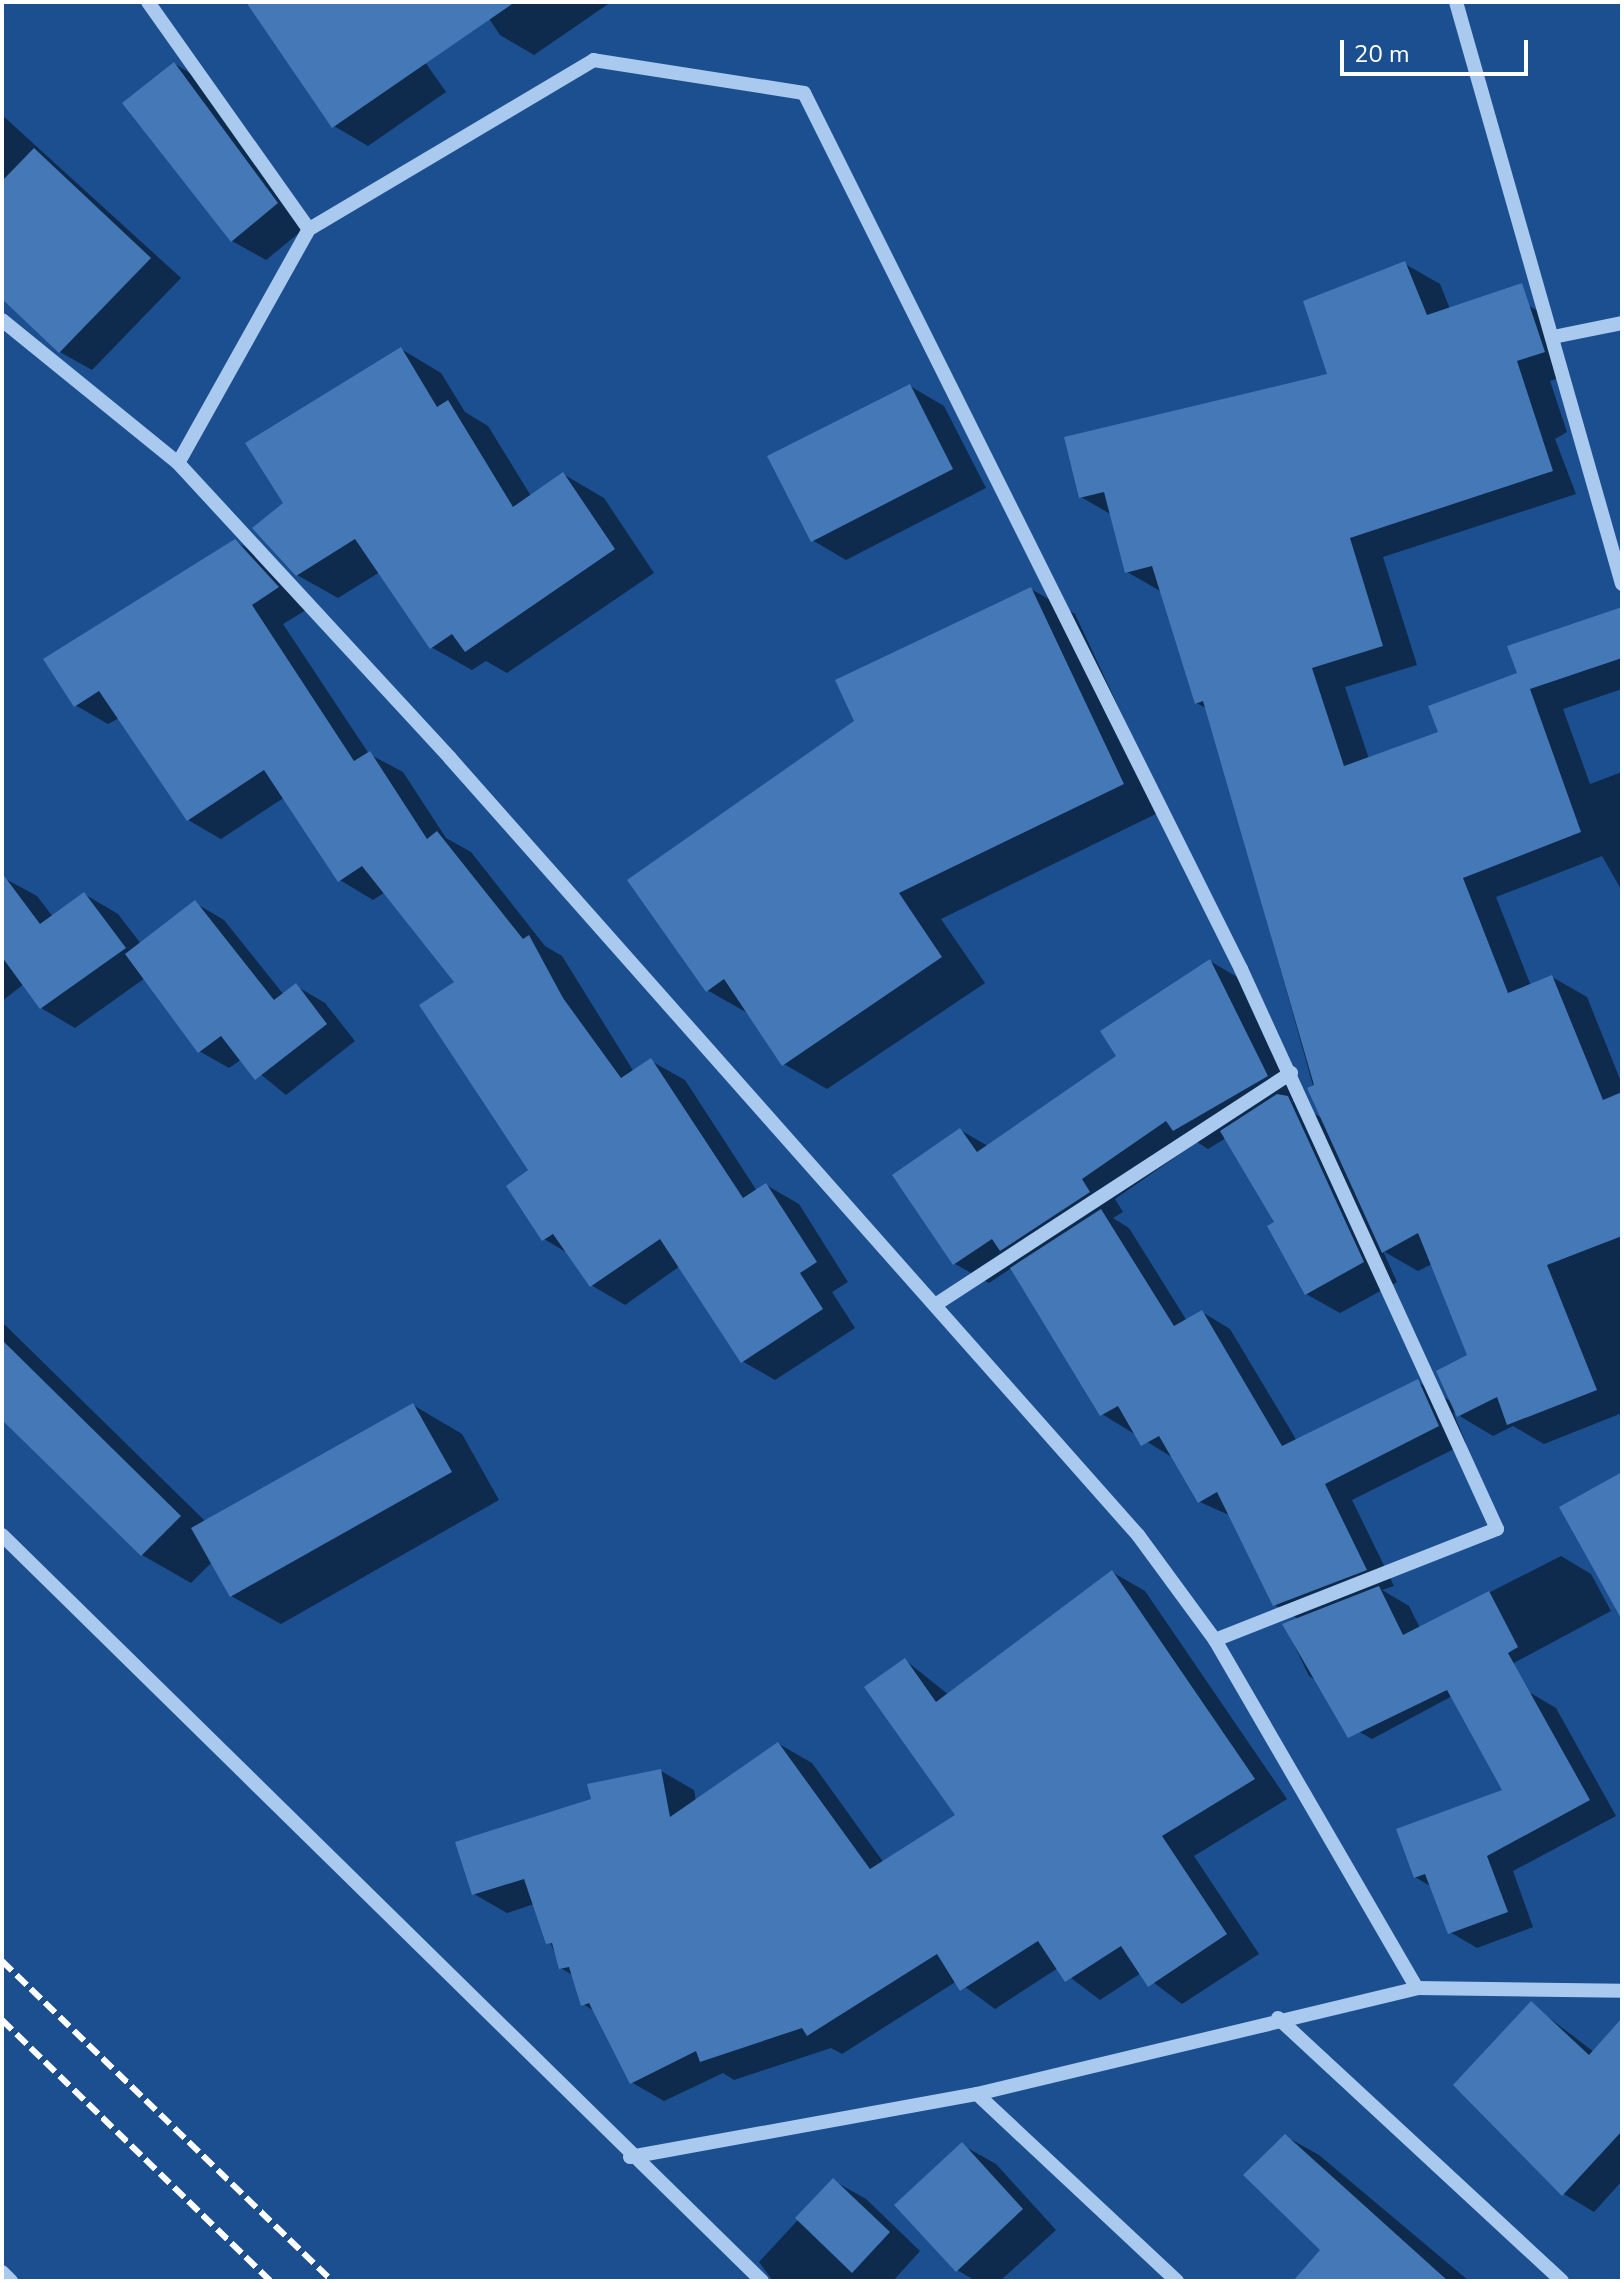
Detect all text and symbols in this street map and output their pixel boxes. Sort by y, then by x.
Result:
scale bar [1344,24,1532,74]
text: 20 m [1354,38,1410,70]

